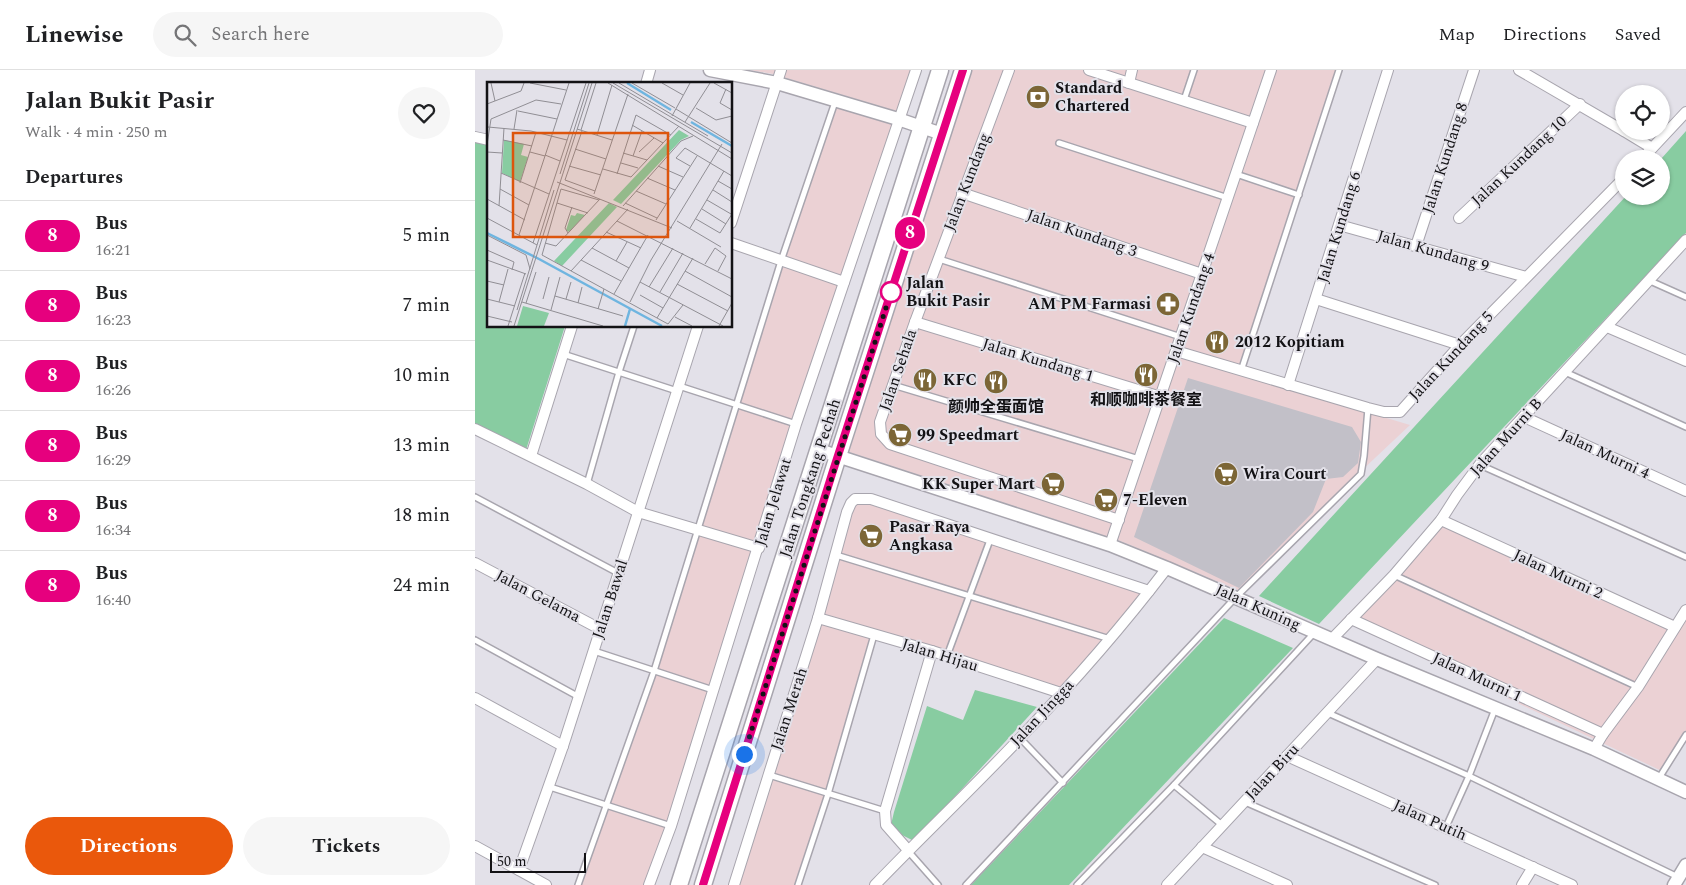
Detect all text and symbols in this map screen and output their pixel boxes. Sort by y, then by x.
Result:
search box [153,12,503,57]
text: Linewise [25,17,123,53]
text: Search here [211,20,310,49]
icon: search [171,21,199,49]
text: Map [1439,21,1475,48]
text: Directions [1503,21,1587,48]
text: Saved [1615,21,1661,48]
place label: Standard Chartered [1055,76,1130,118]
inset map [487,82,733,328]
text: Jalan Bukit Pasir [25,83,214,119]
bank icon: Standard Chartered [1025,84,1051,110]
map controls [1615,85,1670,205]
button: locate [1615,85,1670,140]
button: heart [398,87,450,139]
street label: Jalan Kundang 8 [1416,99,1474,217]
street label: Jalan Kundang 10 [1466,110,1572,212]
text: Walk · 4 min · 250 m [25,120,168,144]
street label: Jalan Kundang [937,129,997,235]
button: layers [1615,150,1670,205]
text: Departures [25,163,123,192]
street label: Jalan Kundang 6 [1311,168,1367,286]
street label: Jalan Kundang 3 [1024,203,1140,263]
text: Bus [95,209,128,238]
line badge: 8 [894,217,926,249]
text: 8 [905,219,915,246]
text: 5 min [402,221,450,250]
text: 8 [47,222,58,249]
street label: Jalan Kundang 9 [1374,224,1492,278]
text: 16:21 [95,238,131,262]
street label: Jalan Kundang 4 [1161,250,1221,366]
place label: Jalan Bukit Pasir [906,271,990,313]
text: Bus [95,279,128,308]
marker: Jalan Bukit Pasir [880,281,902,303]
text: 7 min [402,291,450,320]
pharmacy icon: AM PM Farmasi [1155,291,1181,317]
text: 8 [47,292,58,319]
place label: AM PM Farmasi [1028,292,1151,316]
street label: Jalan Kundang 5 [1403,306,1499,406]
text: 16:23 [95,308,131,332]
street label: Jalan Sehala [873,326,923,414]
restaurant icon: 2012 Kopitiam [1204,329,1230,355]
place label: 2012 Kopitiam [1235,330,1345,354]
street label: Jalan Kundang 1 [979,332,1097,388]
text: Bus [95,349,128,378]
text: 10 min [393,361,450,390]
text: 8 [47,362,58,389]
restaurant icon: 和顺咖啡茶餐室 [1133,362,1159,388]
restaurant icon: KFC [912,367,938,393]
place label: KFC [943,368,977,392]
restaurant icon: 颜帅全蛋面馆 [983,369,1009,395]
text: 16:26 [95,378,131,402]
place label: 和顺咖啡茶餐室 [1090,388,1202,412]
street label: Jalan Murni B [1464,392,1548,482]
street label: Jalan Tongkang Pechah [773,395,847,561]
place label: 颜帅全蛋面馆 [948,395,1044,419]
text: Bus [95,419,128,448]
supermarket icon: 99 Speedmart [887,422,913,448]
place label: 99 Speedmart [917,423,1019,447]
street label: Jalan Murni 4 [1556,423,1654,485]
text: 13 min [393,431,450,460]
text: 8 [47,432,58,459]
text: 16:29 [95,448,131,472]
street label: Jalan Jelawat [748,455,798,549]
supermarket icon: Wira Court [1213,461,1239,487]
place label: Wira Court [1243,462,1327,486]
supermarket icon: KK Super Mart [1040,471,1066,497]
place label: KK Super Mart [922,472,1035,496]
supermarket icon: 7-Eleven [1093,487,1119,513]
place label: 7-Eleven [1123,488,1188,512]
text: Bus [95,489,128,518]
text: 18 min [393,501,450,530]
text: 8 [47,502,58,529]
place label: Pasar Raya Angkasa [889,515,971,557]
text: 16:34 [95,518,131,542]
supermarket icon: Pasar Raya Angkasa [858,523,884,549]
street label: Jalan Murni 2 [1509,543,1607,605]
street label: Jalan Bawal [586,556,634,642]
text: Bus [95,559,128,588]
street label: Jalan Gelama [491,563,585,629]
text: 24 min [393,571,450,600]
text: 8 [47,572,58,599]
street label: Jalan Kuning [1211,577,1305,637]
text: 16:40 [95,588,131,612]
street label: Jalan Hijau [899,632,981,678]
street label: Jalan Murni 1 [1428,646,1526,708]
street label: Jalan Merah [764,664,814,754]
street label: Jalan Jingga [1004,674,1080,752]
street label: Jalan Biru [1239,738,1305,806]
your location [732,742,757,767]
street label: Jalan Putih [1389,793,1471,847]
button: Directions [25,817,233,875]
button: Tickets [243,817,450,875]
scale bar [490,850,586,873]
text: 50 m [497,851,527,872]

